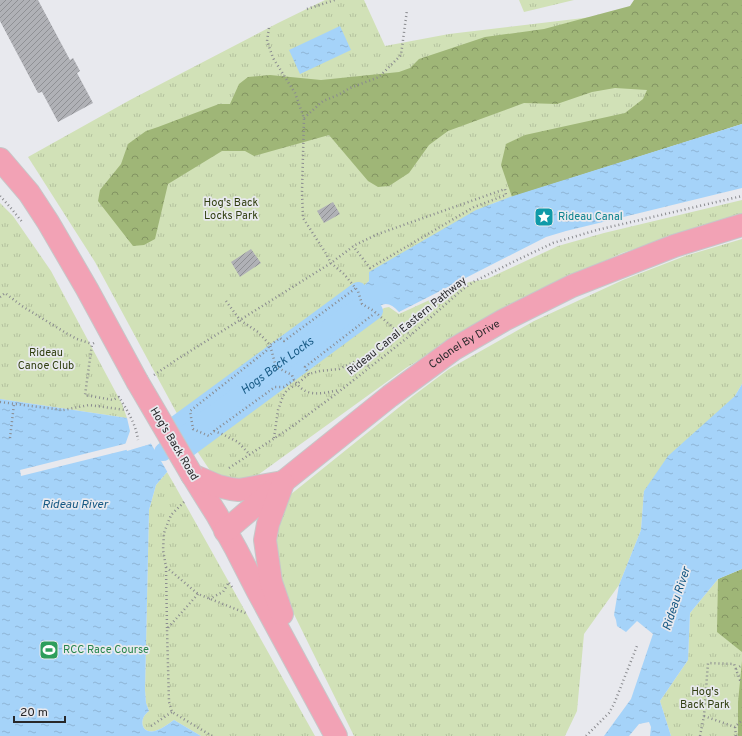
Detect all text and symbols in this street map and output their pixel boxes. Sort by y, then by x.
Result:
park label: Hog's Back Locks Park [204,196,259,223]
place icon: Rideau Canal [533,206,555,228]
place label: Rideau Canal [558,210,623,224]
street label: Rideau Canal Eastern Pathway [345,273,470,378]
street label: Colonel By Drive [426,317,503,372]
water label: Hogs Back Locks [238,333,318,399]
park label: Rideau Canoe Club [18,346,74,373]
street label: Hog's Back Road [147,405,201,483]
water label: Rideau River [42,497,109,513]
water label: Rideau River [659,564,695,633]
sports icon: RCC Race Course [38,639,60,661]
place label: RCC Race Course [63,643,149,657]
park label: Hog's Back Park [680,685,730,712]
scale bar [14,698,65,724]
text: 20 m [20,705,48,721]

